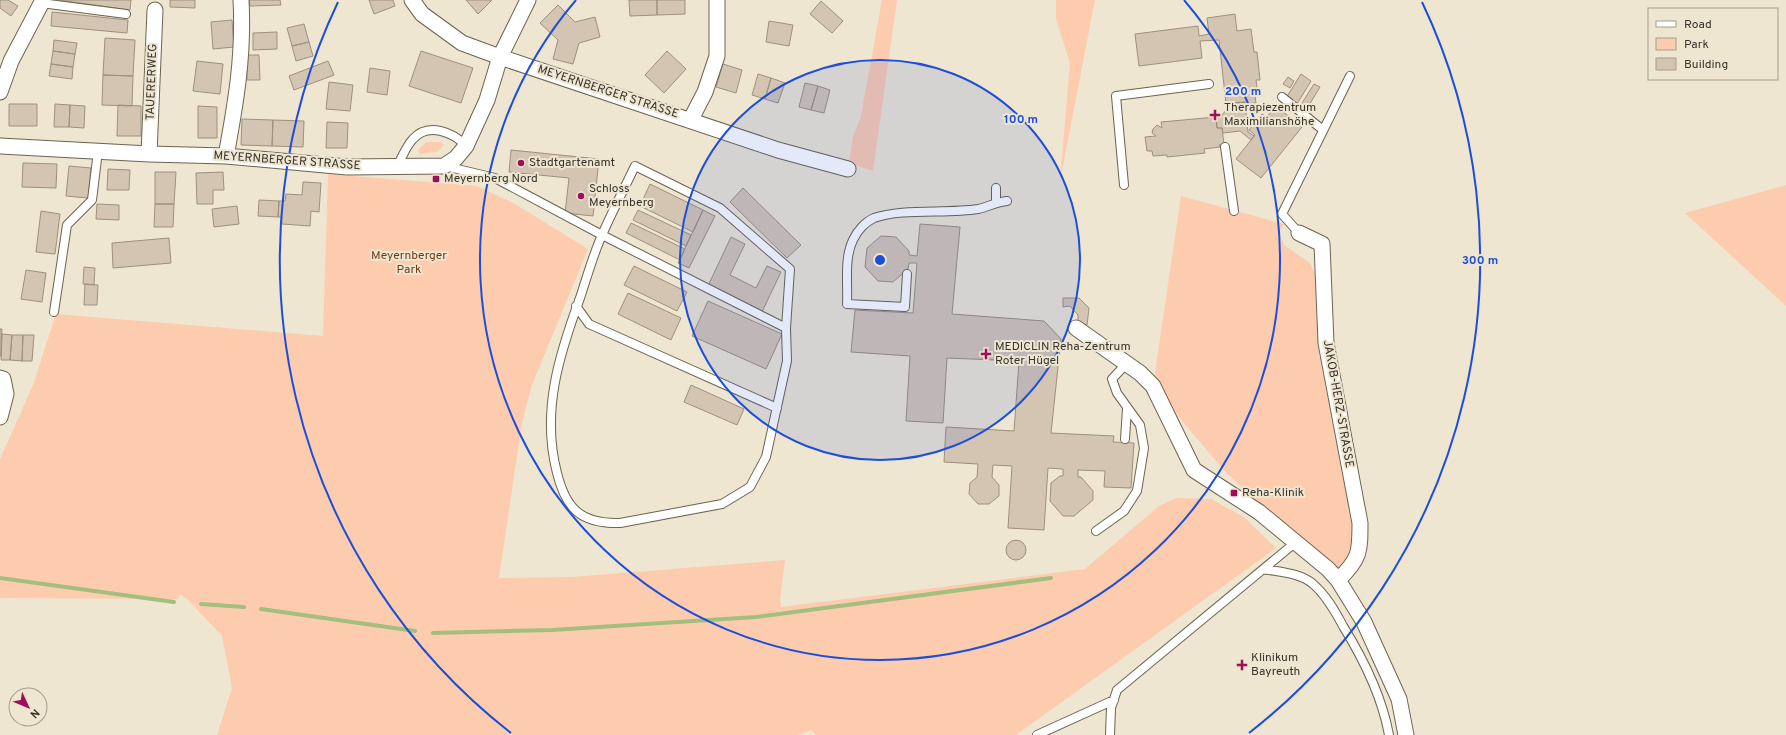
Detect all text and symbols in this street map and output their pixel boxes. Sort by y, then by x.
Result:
legend [1648,8,1778,80]
text: Road [1684,17,1712,33]
text: Park [1684,37,1709,53]
street label: TAUERERWEG [143,43,161,121]
text: Building [1684,57,1728,73]
street label: MEYERNBERGER STRASSE [535,62,681,122]
text: 200 m [1225,84,1261,100]
place label: Therapiezentrum Maximilianshöhe [1224,100,1316,130]
marker: Therapiezentrum Maximilianshöhe [1209,109,1221,121]
text: 100 m [1004,112,1038,128]
street label: MEYERNBERGER STRASSE [213,148,361,174]
place label: Stadtgartenamt [529,155,615,171]
marker: Stadtgartenamt [516,158,526,168]
place label: Meyernberg Nord [444,171,538,187]
marker: Meyernberg Nord [431,174,441,184]
place label: Schloss Meyernberg [589,181,654,211]
marker: Schloss Meyernberg [576,191,586,201]
park label: Meyernberger Park [371,248,447,278]
centre of rings [873,253,887,267]
text: 300 m [1462,253,1498,269]
place label: MEDICLIN Reha-Zentrum Roter Hügel [995,339,1131,369]
street label: JAKOB-HERZ-STRASSE [1319,339,1357,469]
marker: MEDICLIN Reha-Zentrum Roter Hügel [980,348,992,360]
place label: Reha-Klinik [1242,485,1304,501]
marker: Reha-Klinik [1229,488,1239,498]
place label: Klinikum Bayreuth [1251,650,1300,680]
marker: Klinikum Bayreuth [1236,659,1248,671]
north arrow [8,687,48,727]
text: N [27,706,42,721]

